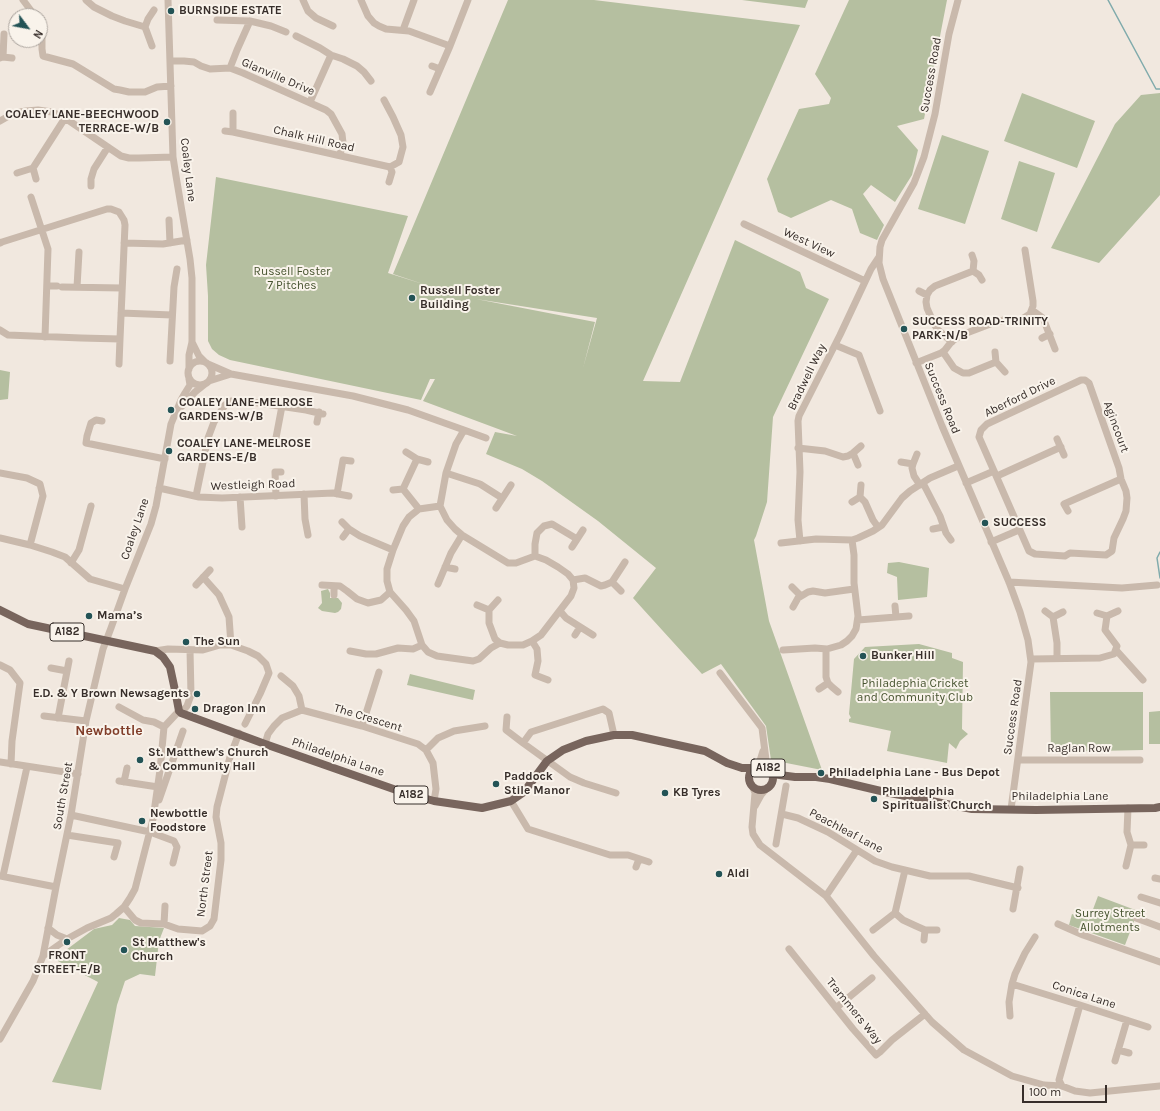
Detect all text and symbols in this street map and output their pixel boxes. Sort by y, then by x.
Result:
place label: BURNSIDE ESTATE [179,4,282,18]
marker: BURNSIDE ESTATE [166,6,176,16]
north arrow [8,8,48,48]
text: N [30,27,45,41]
street label: Success Road [917,36,945,114]
street label: Glanville Drive [239,55,317,99]
place label: COALEY LANE-BEECHWOOD TERRACE-W/B [5,108,159,136]
marker: COALEY LANE-BEECHWOOD TERRACE-W/B [162,117,172,127]
street label: Chalk Hill Road [272,123,356,155]
street label: Coaley Lane [177,137,199,203]
street label: West View [781,225,837,261]
park label: Russell Foster 7 Pitches [254,265,330,293]
place label: Russell Foster Building [420,284,500,312]
marker: Russell Foster Building [407,293,417,303]
place label: SUCCESS ROAD-TRINITY PARK-N/B [912,315,1048,343]
marker: SUCCESS ROAD-TRINITY PARK-N/B [899,324,909,334]
street label: Bradwell Way [785,341,829,413]
street label: Success Road [921,360,963,436]
street label: Aberford Drive [982,374,1058,420]
place label: COALEY LANE-MELROSE GARDENS-W/B [179,396,313,424]
street label: Agincourt [1100,399,1132,455]
marker: COALEY LANE-MELROSE GARDENS-W/B [166,405,176,415]
place label: COALEY LANE-MELROSE GARDENS-E/B [177,437,311,465]
marker: COALEY LANE-MELROSE GARDENS-E/B [164,446,174,456]
street label: Westleigh Road [210,476,296,494]
street label: Coaley Lane [118,496,152,562]
place label: SUCCESS [993,516,1046,530]
marker: SUCCESS [980,518,990,528]
place label: Mama’s [97,609,143,623]
marker: Mama’s [84,611,94,621]
road number: A182 [50,623,84,641]
place label: The Sun [194,635,240,649]
marker: The Sun [181,637,191,647]
place label: Bunker Hill [871,649,935,663]
marker: Bunker Hill [858,651,868,661]
park label: Philadephia Cricket and Community Club [857,677,973,705]
street label: Success Road [1001,678,1025,756]
place label: E.D. & Y Brown Newsagents [33,687,189,701]
marker: E.D. & Y Brown Newsagents [192,689,202,699]
street label: The Crescent [332,701,404,735]
place label: Dragon Inn [203,702,266,716]
marker: Dragon Inn [190,704,200,714]
district label: Newbottle [75,723,143,739]
street label: Philadelphia Lane [290,734,386,780]
street label: Raglan Row [1047,742,1111,756]
place label: St. Matthew's Church & Community Hall [148,746,269,774]
marker: St. Matthew's Church & Community Hall [135,755,145,765]
road number: A182 [751,759,785,777]
street label: South Street [50,761,76,831]
place label: Philadelphia Lane - Bus Depot [829,766,1000,780]
marker: Philadelphia Lane - Bus Depot [816,768,826,778]
place label: Paddock Stile Manor [504,770,570,798]
marker: Paddock Stile Manor [491,779,501,789]
place label: Philadelphia Spiritualist Church [882,785,992,813]
road number: A182 [394,786,428,804]
place label: KB Tyres [673,786,721,800]
marker: KB Tyres [660,788,670,798]
street label: Philadelphia Lane [1012,790,1108,804]
marker: Philadelphia Spiritualist Church [869,794,879,804]
street label: Peachleaf Lane [807,805,885,857]
place label: Newbottle Foodstore [150,807,208,835]
marker: Newbottle Foodstore [137,816,147,826]
street label: North Street [194,850,216,918]
place label: Aldi [727,867,749,881]
marker: Aldi [714,869,724,879]
park label: Surrey Street Allotments [1075,907,1145,935]
place label: St Matthew's Church [132,936,206,964]
marker: FRONT STREET-E/B [62,937,72,947]
marker: St Matthew's Church [119,945,129,955]
place label: FRONT STREET-E/B [33,949,101,977]
street label: Trammers Way [823,975,885,1047]
street label: Conica Lane [1050,978,1118,1012]
scale bar [1024,1077,1109,1103]
text: 100 m [1029,1085,1061,1099]

